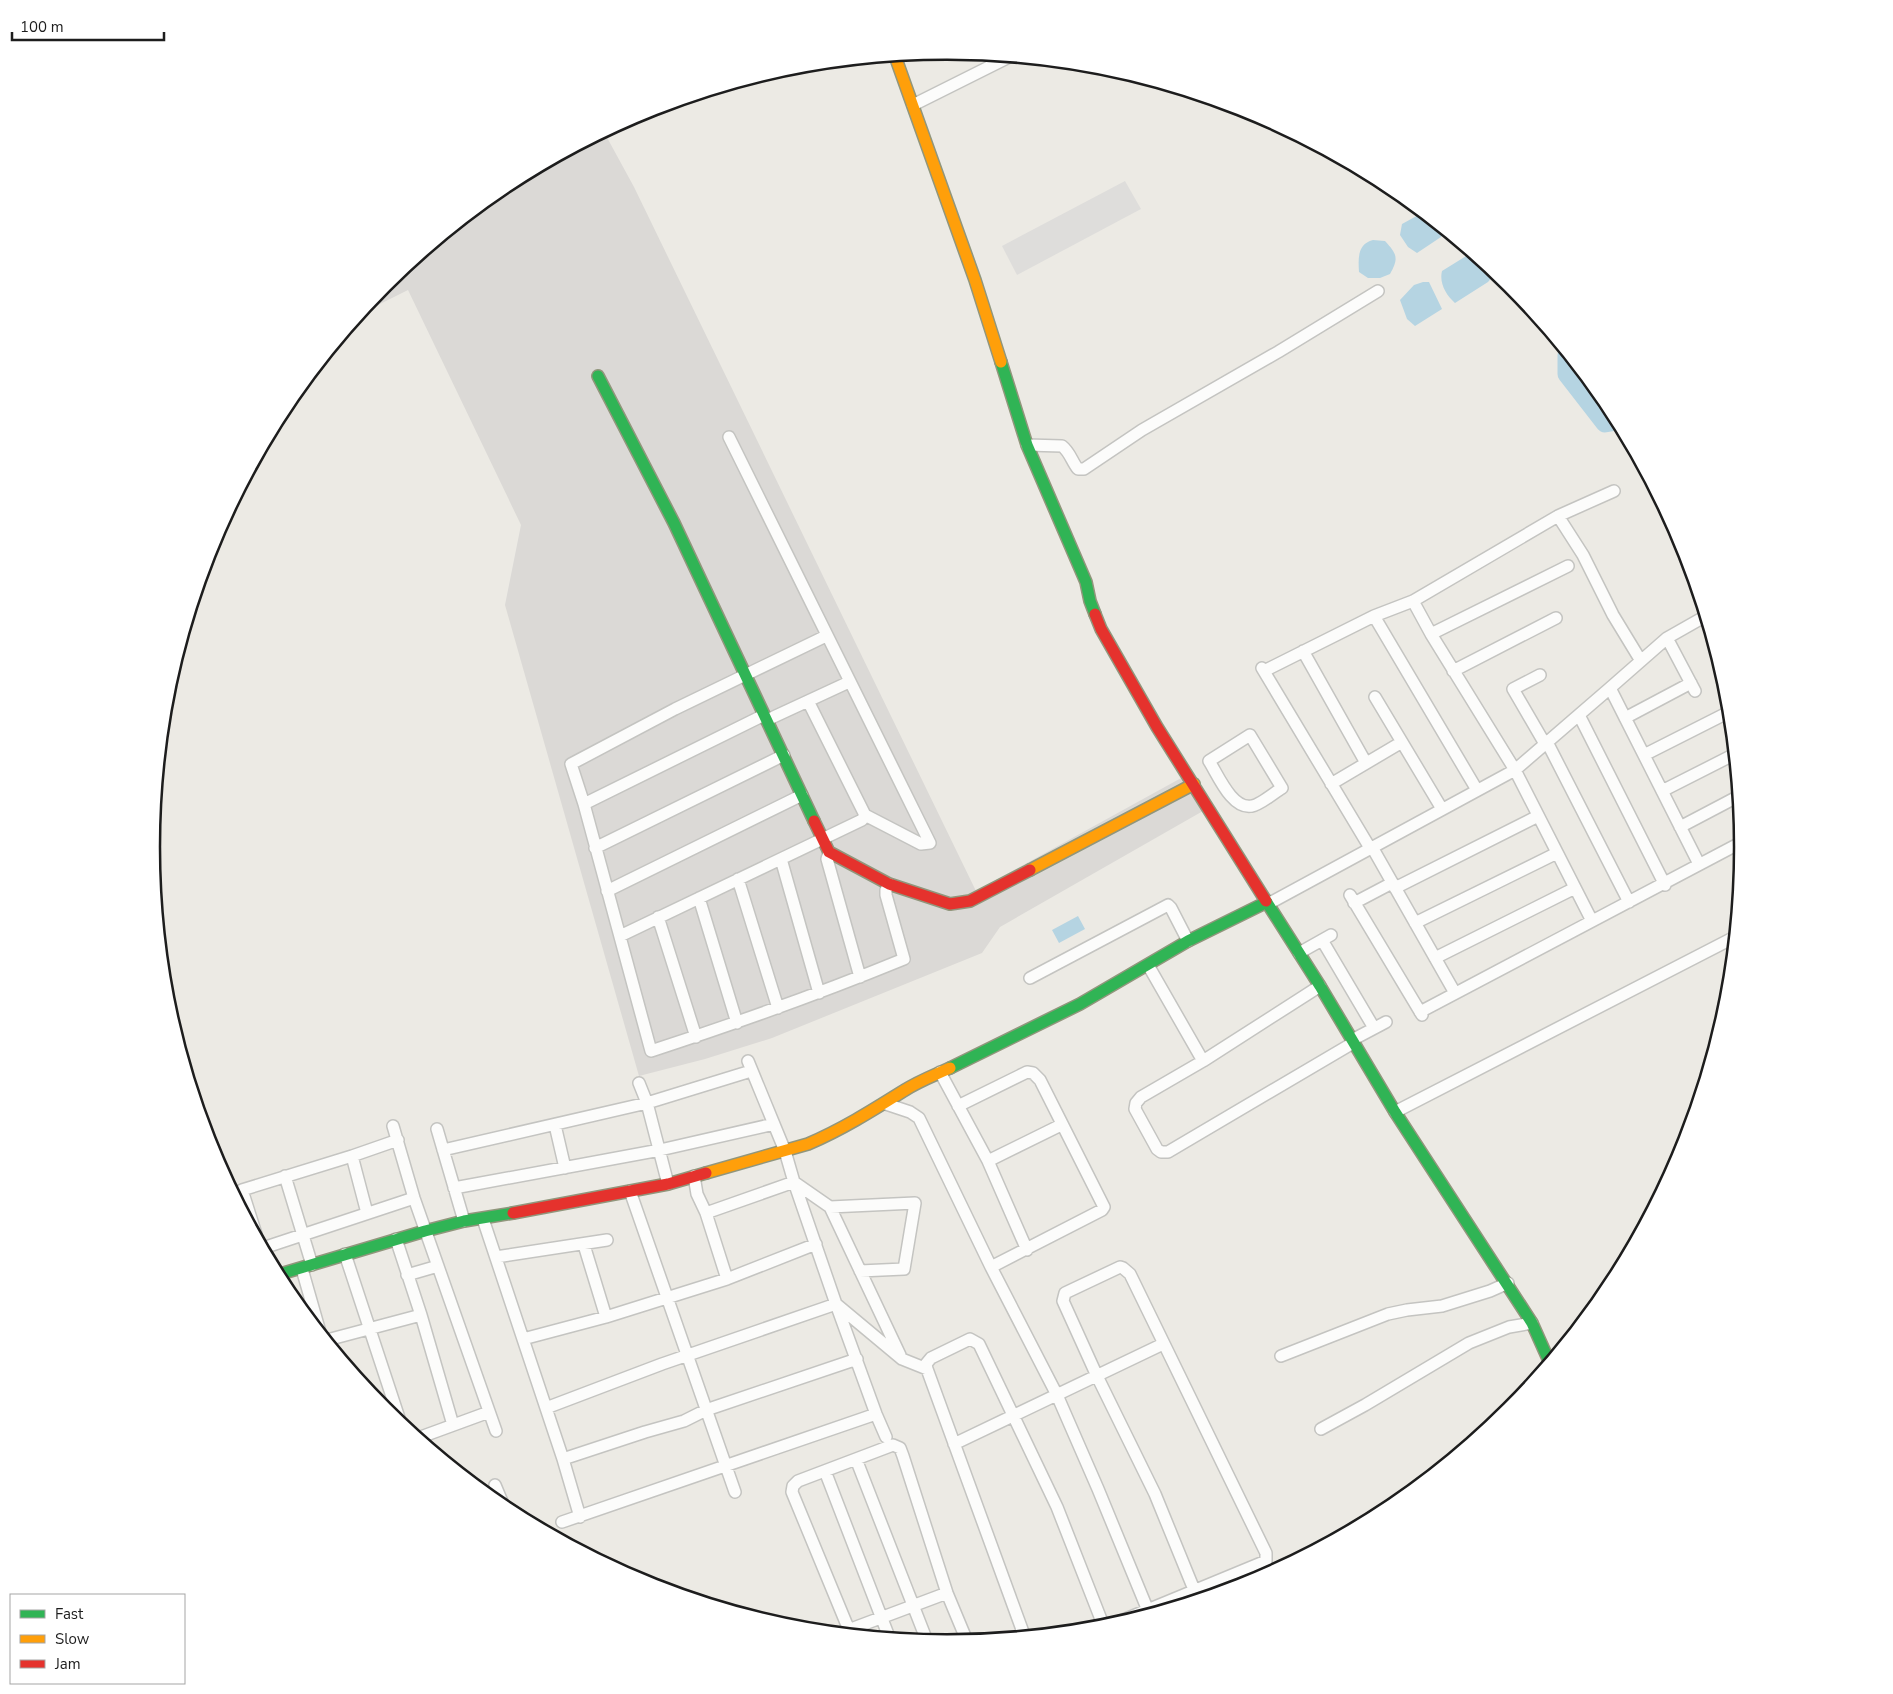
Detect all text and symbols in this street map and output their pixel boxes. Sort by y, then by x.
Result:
scale bar [12,10,165,42]
text: 100 m [20,17,64,37]
legend [10,1594,185,1684]
text: Fast [55,1604,84,1624]
text: Slow [55,1629,90,1649]
text: Jam [54,1654,81,1674]

